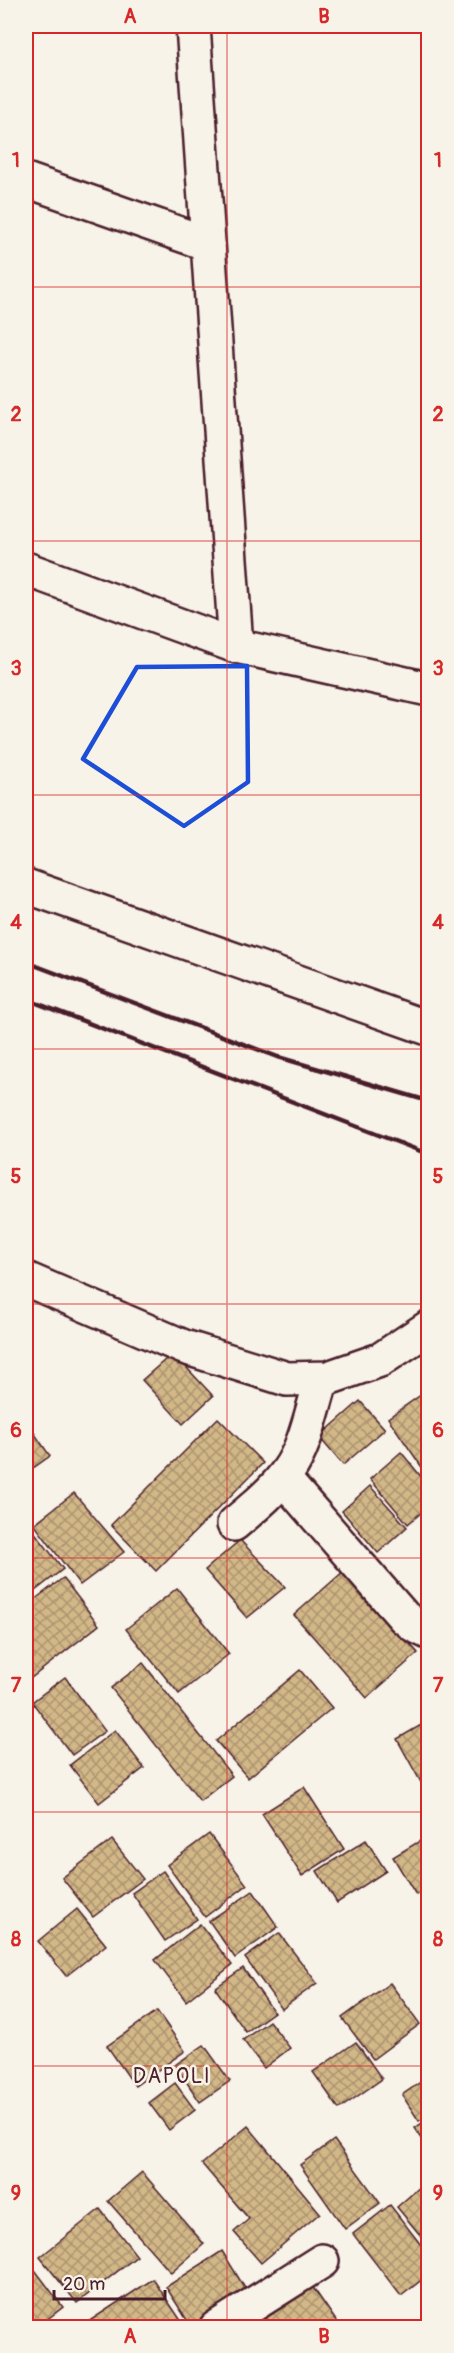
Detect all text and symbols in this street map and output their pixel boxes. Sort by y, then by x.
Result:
text: A [124,4,137,29]
text: B [318,4,330,29]
text: 1 [12,148,20,173]
text: 1 [434,148,442,173]
text: 2 [10,402,22,427]
text: 2 [432,402,444,427]
text: 3 [10,656,22,681]
text: 3 [432,656,444,681]
text: 4 [10,910,22,935]
text: 4 [432,910,444,935]
text: 5 [11,1164,22,1189]
text: 5 [433,1164,444,1189]
text: 6 [10,1418,22,1443]
text: 6 [432,1418,444,1443]
text: 7 [11,1673,22,1698]
text: 7 [433,1673,444,1698]
text: 8 [11,1927,21,1952]
text: 8 [433,1927,443,1952]
district label: DAPOLI [133,2063,211,2090]
text: 9 [11,2181,21,2206]
text: 9 [433,2181,443,2206]
scale bar [54,2263,165,2301]
text: 20 m [63,2273,105,2296]
text: A [124,2324,137,2349]
text: B [318,2324,330,2349]

